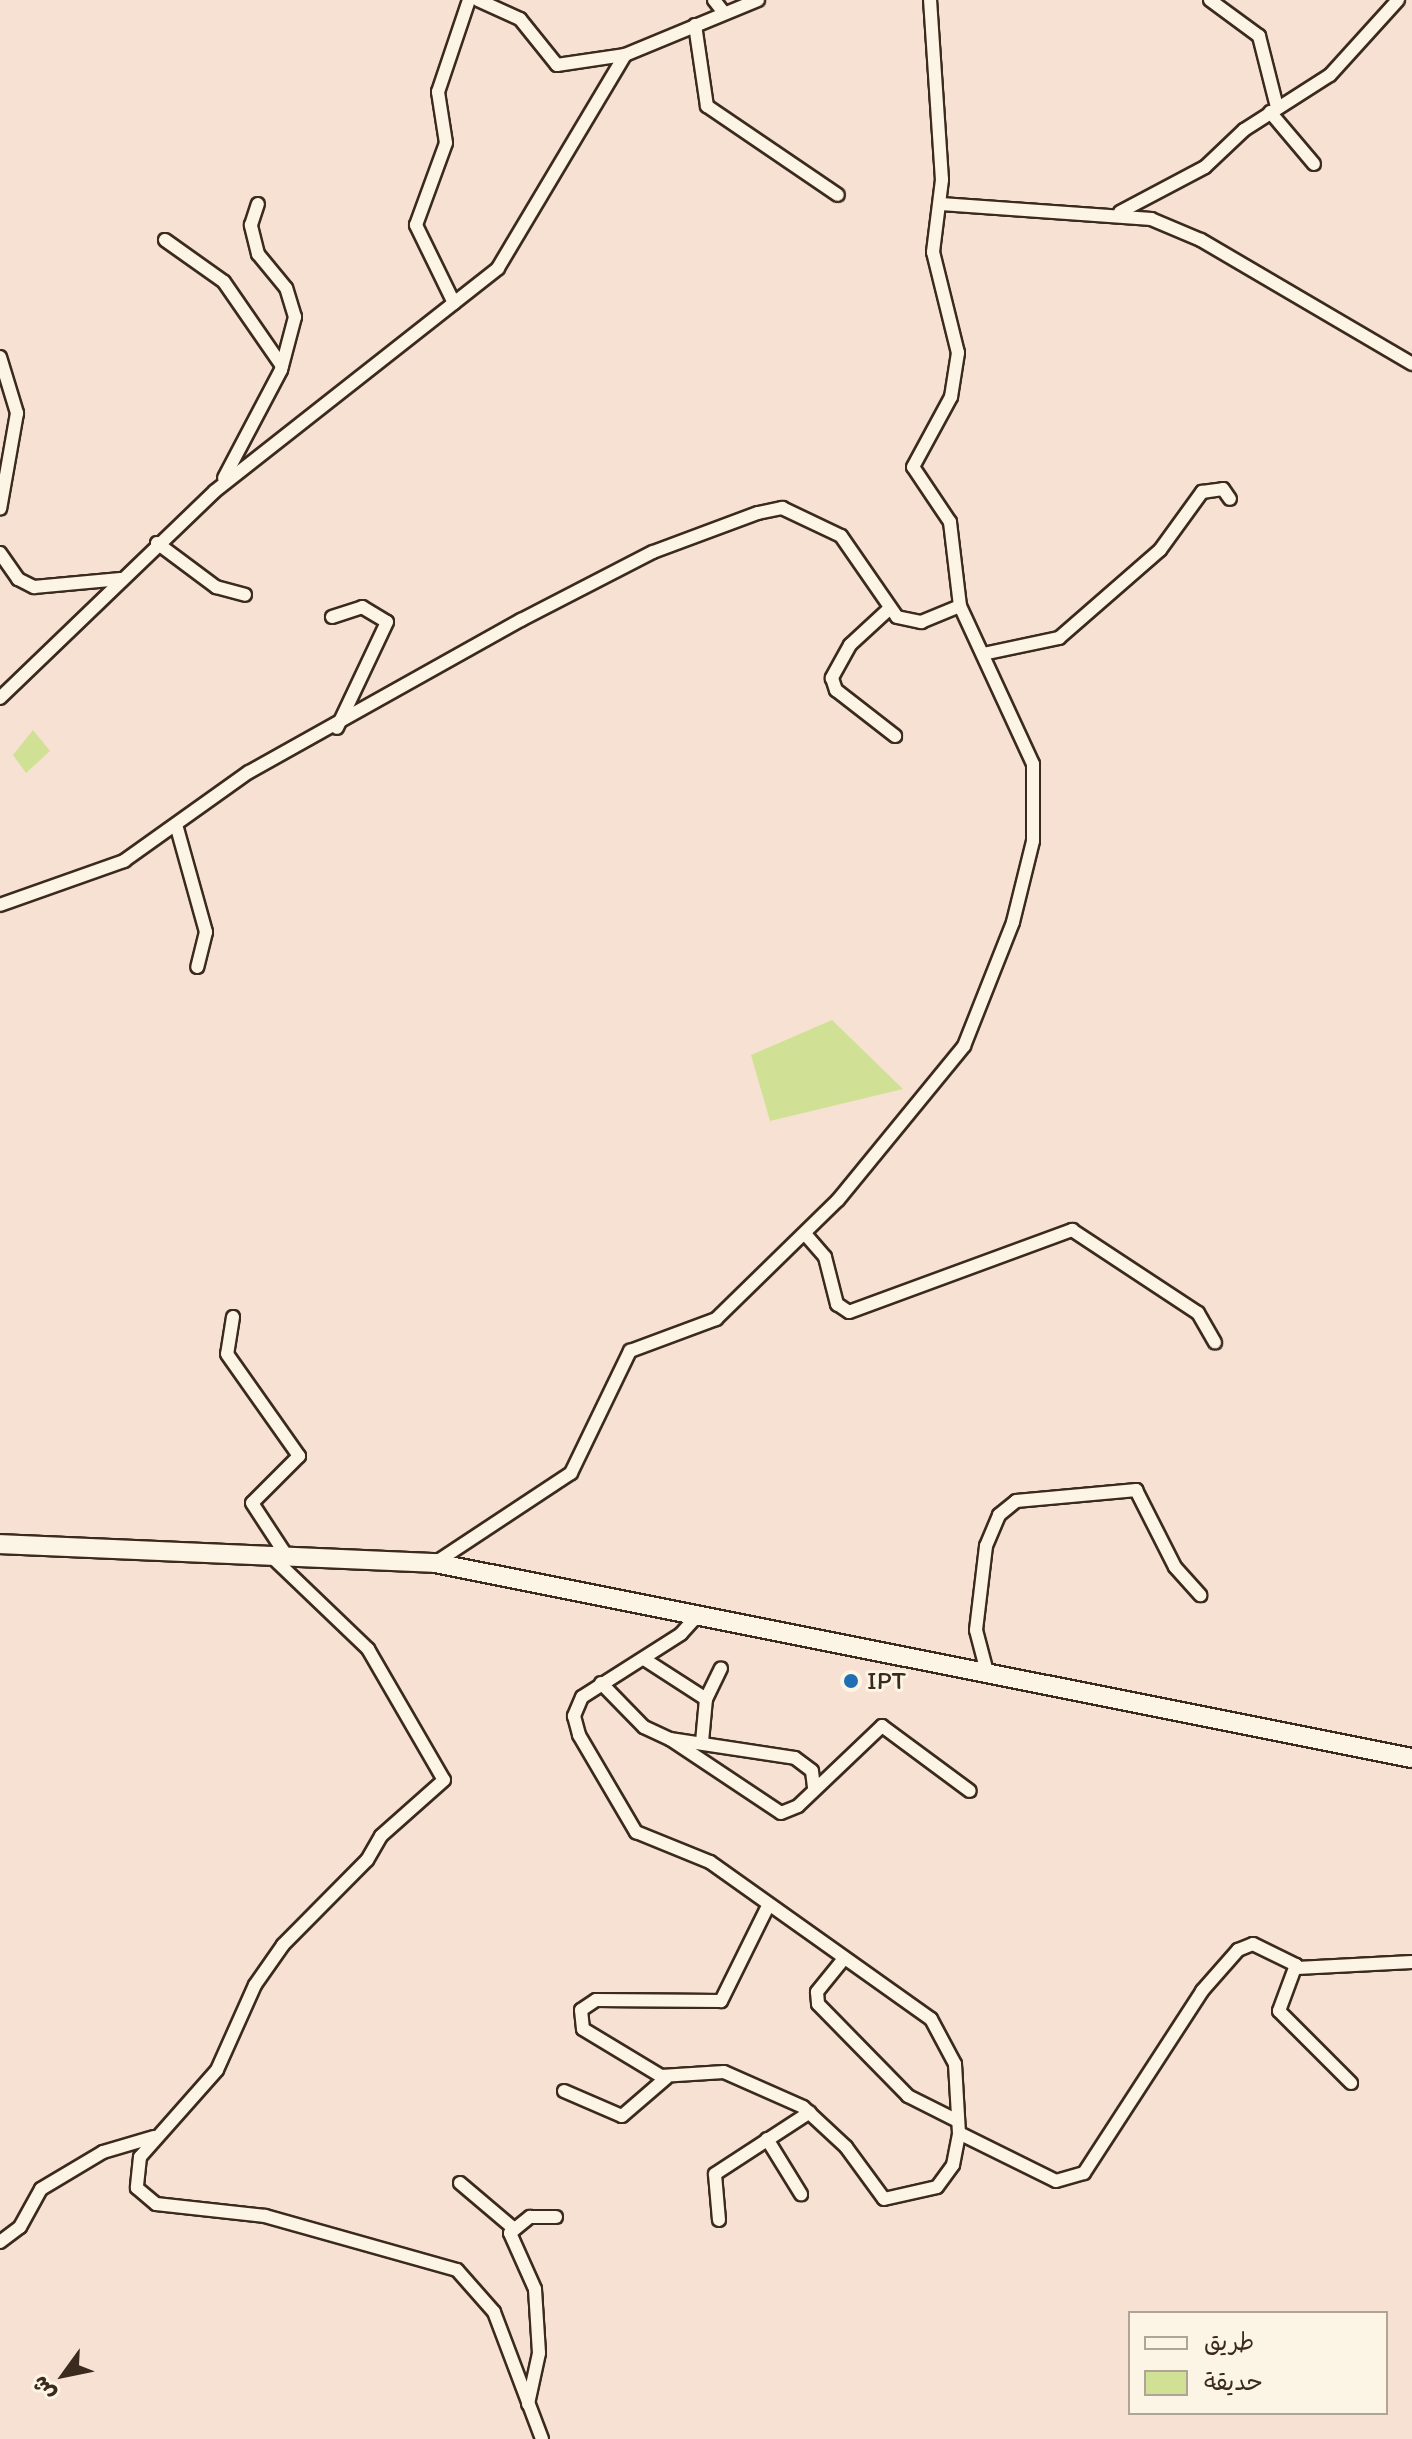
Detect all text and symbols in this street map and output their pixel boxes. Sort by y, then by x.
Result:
place label: IPT [867,1665,906,1697]
marker: IPT [842,1672,860,1690]
legend [1128,2311,1388,2415]
text: طريق [1204,2327,1254,2356]
north arrow [24,2335,104,2415]
text: حديقة [1204,2367,1263,2396]
text: ش [26,2371,61,2406]

